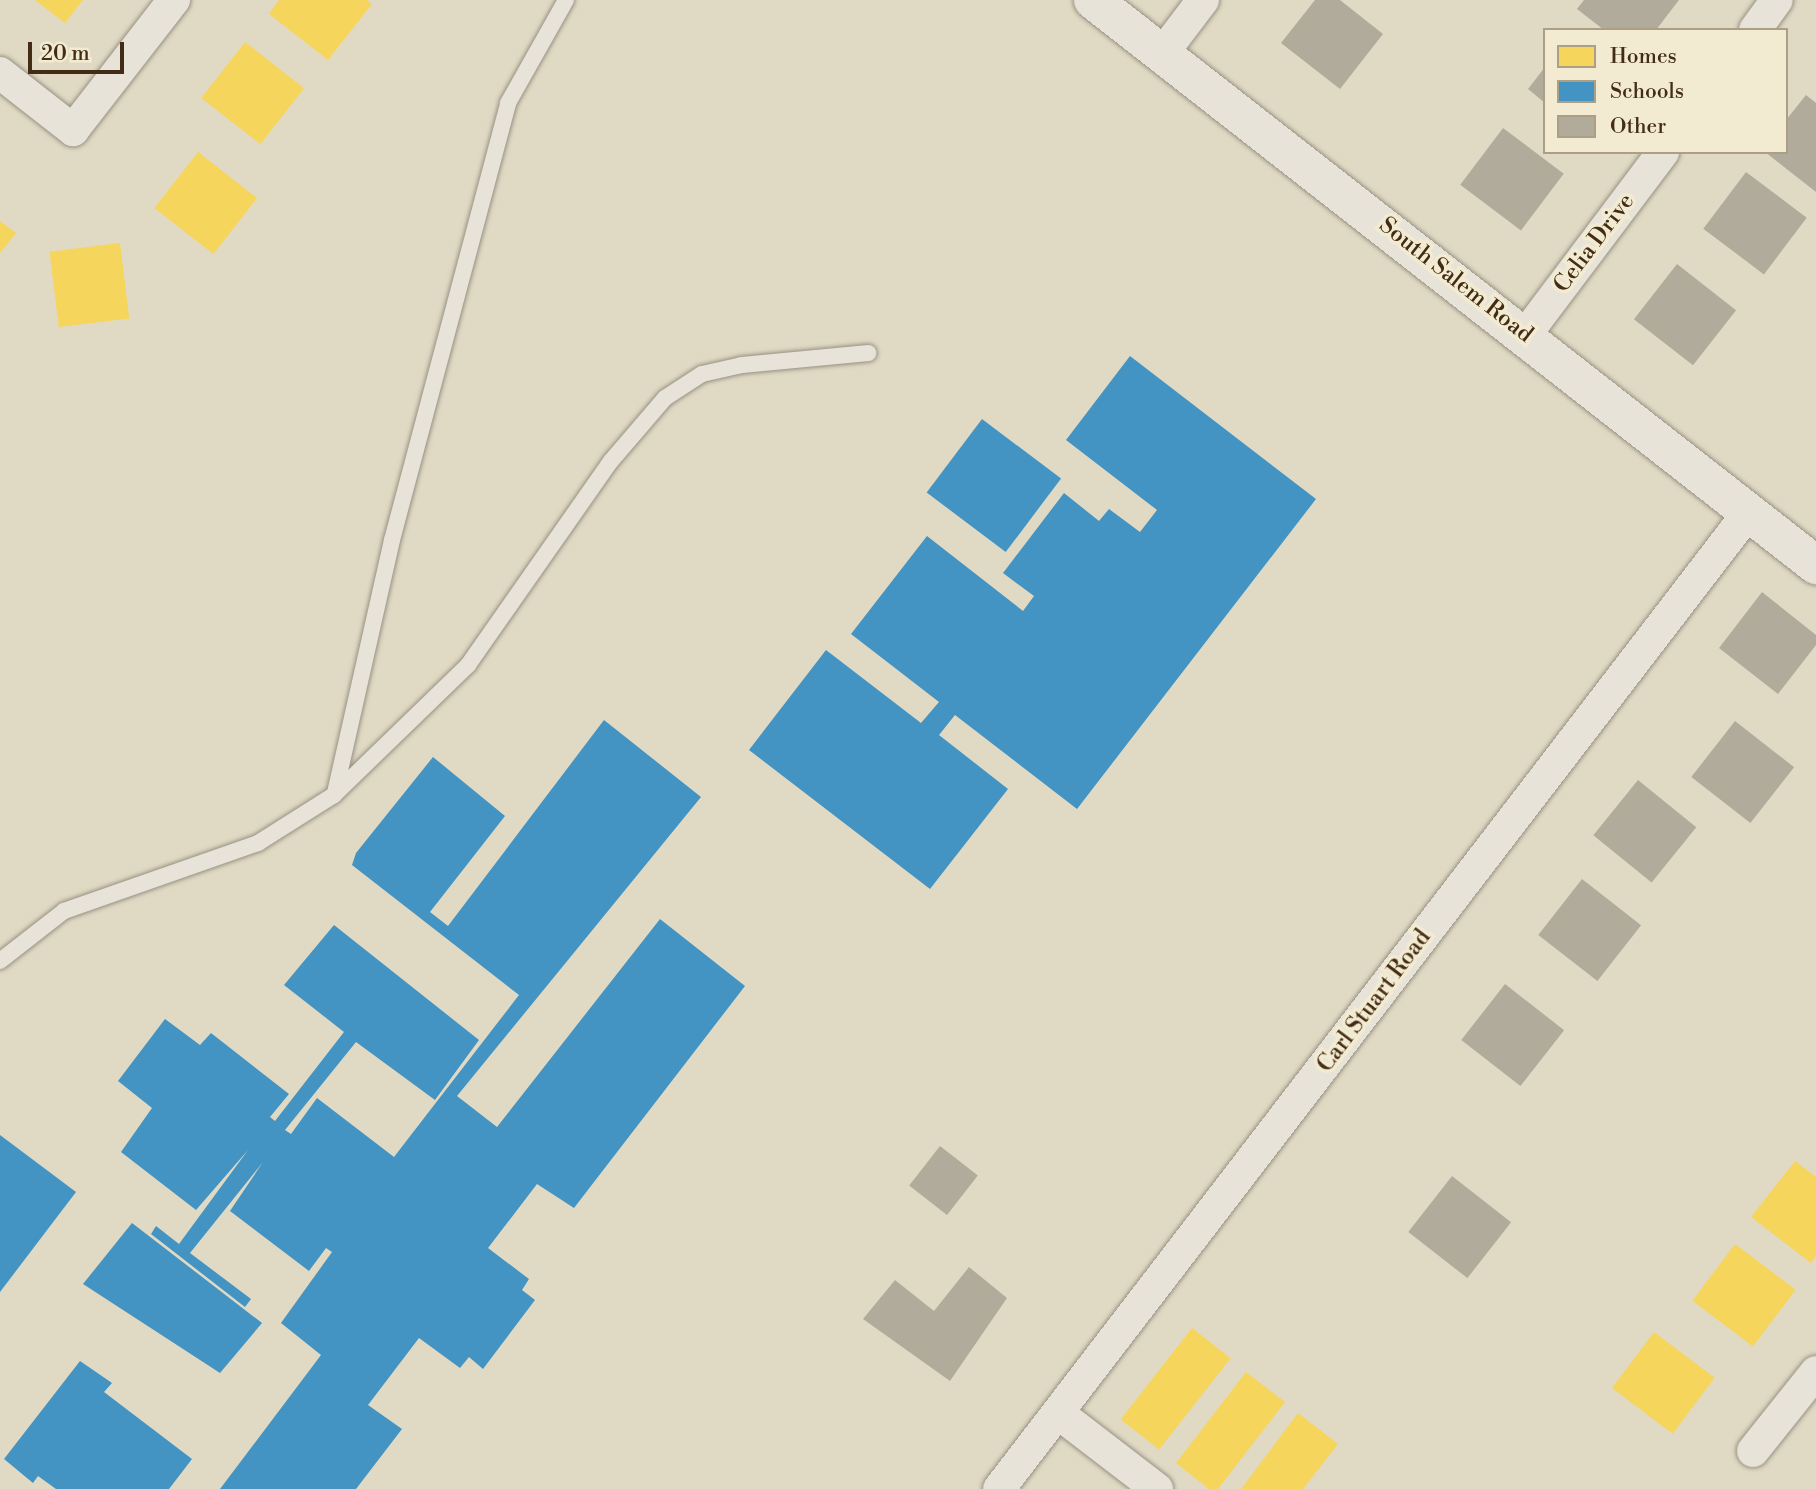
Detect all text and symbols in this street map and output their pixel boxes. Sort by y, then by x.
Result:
scale bar [32,28,128,72]
legend [1543,28,1788,154]
text: 20 m [41,41,90,67]
text: Homes [1610,44,1677,70]
text: Schools [1610,79,1684,105]
text: Other [1610,114,1666,140]
street label: Celia Drive [1548,188,1640,298]
street label: South Salem Road [1374,211,1538,349]
street label: Carl Stuart Road [1311,924,1437,1078]

